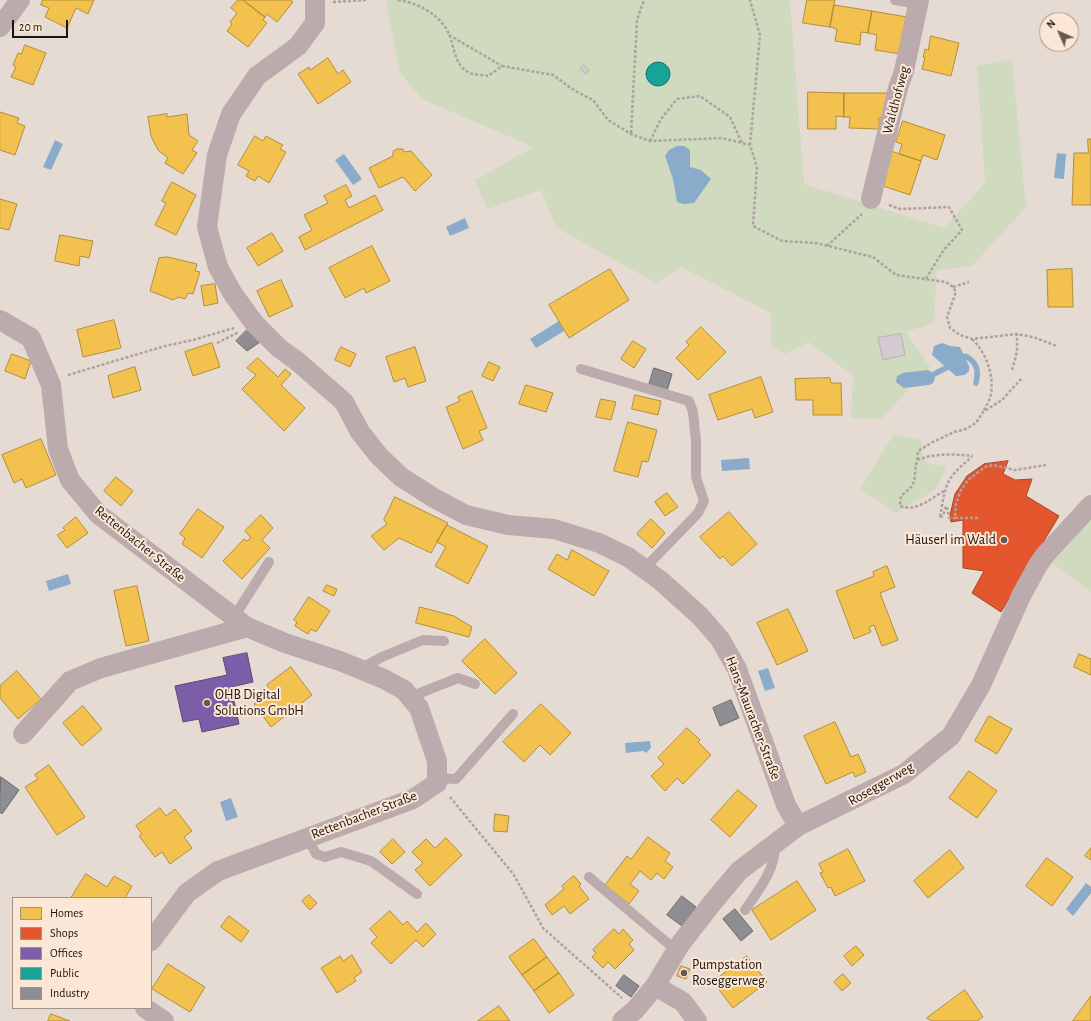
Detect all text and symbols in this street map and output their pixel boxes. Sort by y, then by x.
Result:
scale bar [14,12,70,38]
north arrow [1039,12,1079,52]
text: N [1044,17,1057,30]
text: 20 m [19,21,42,33]
street label: Waldhofweg [879,64,913,136]
street label: Rettenbacher Straße [91,502,189,586]
place label: Häuserl im Wald [905,532,996,548]
marker: Häuserl im Wald [999,535,1009,545]
street label: Hans-Mauracher-Straße [722,654,784,782]
place label: OHB Digital Solutions GmbH [215,687,304,720]
marker: OHB Digital Solutions GmbH [202,698,212,708]
street label: Roseggerweg [845,759,917,809]
street label: Rettenbacher Straße [309,787,419,843]
legend [12,897,152,1009]
text: Homes [50,907,83,919]
text: Shops [50,927,78,939]
text: Offices [50,947,83,959]
place label: Pumpstation Roseggerweg [692,957,765,990]
text: Public [50,967,79,979]
marker: Pumpstation Roseggerweg [679,968,689,978]
text: Industry [50,987,89,999]

